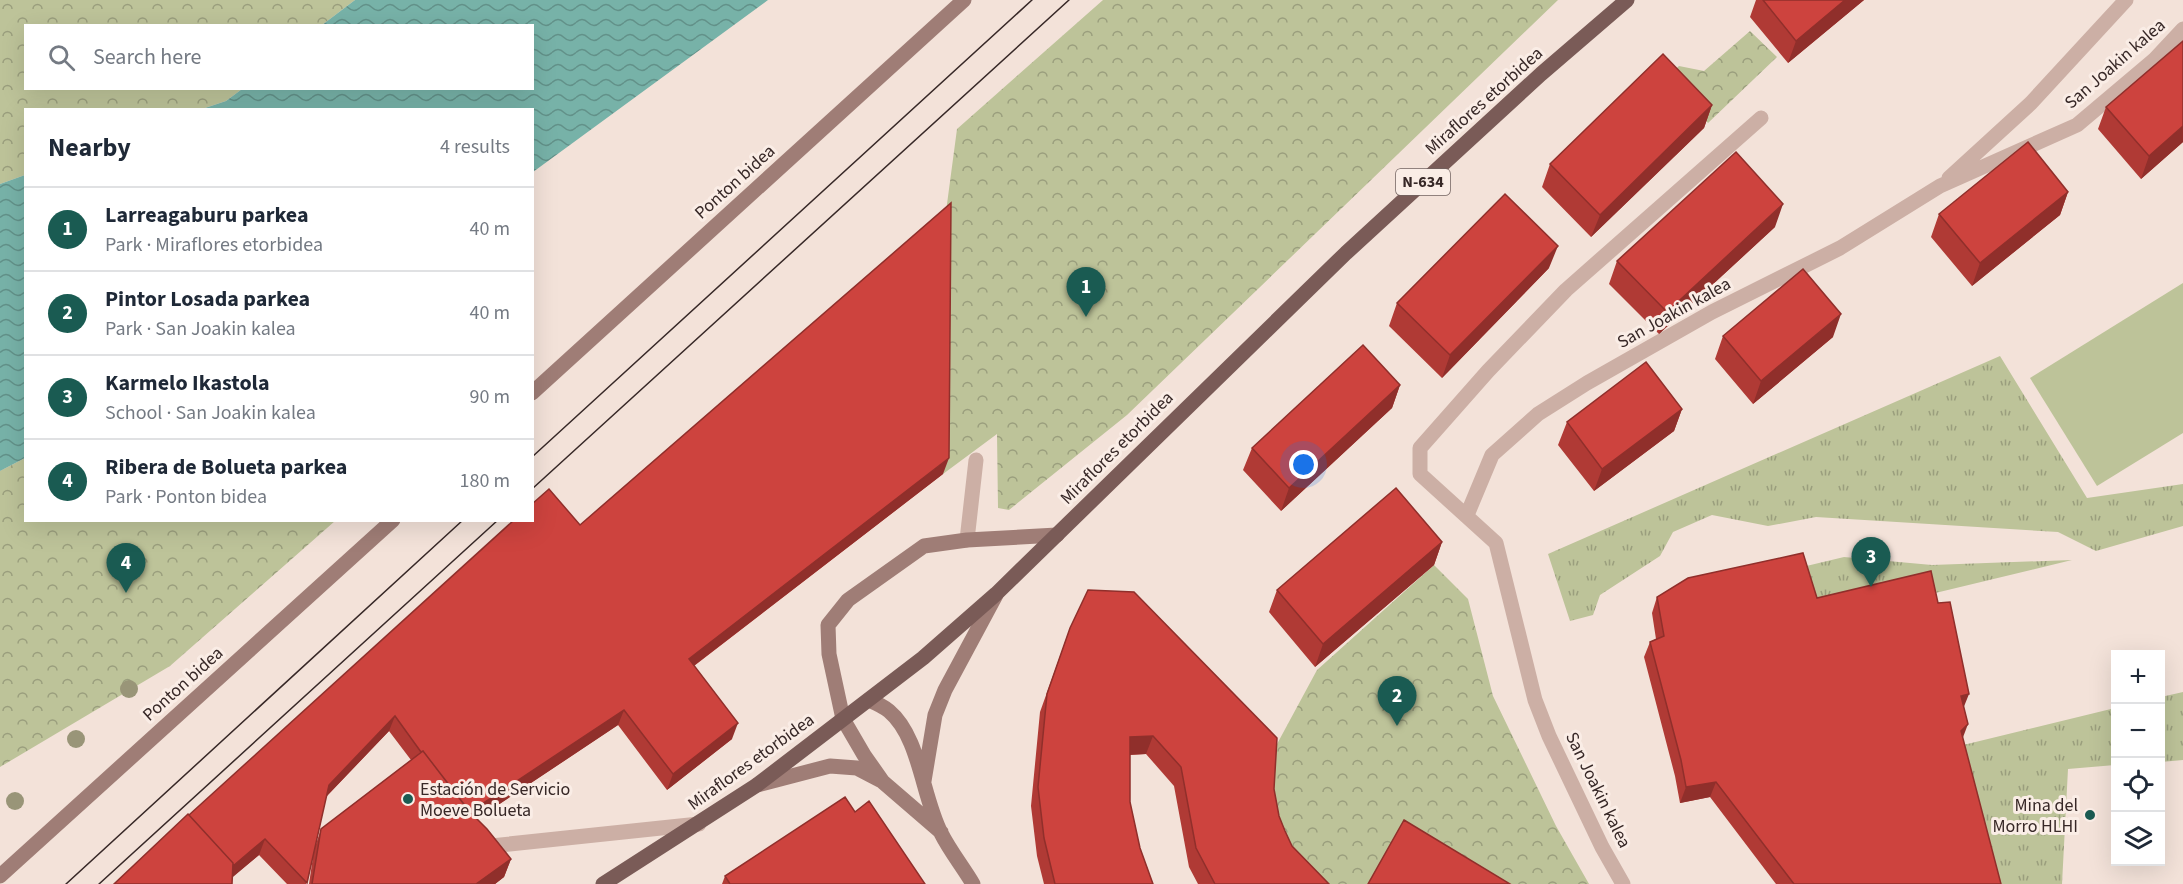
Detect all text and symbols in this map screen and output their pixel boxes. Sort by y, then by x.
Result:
street label: San Joakin kalea [2059,13,2171,115]
search box [24,24,534,90]
icon: search [45,41,78,74]
text: Search here [93,41,201,73]
street label: Miraflores etorbidea [1420,41,1548,161]
text: Nearby [48,129,131,166]
text: 4 results [440,133,510,161]
street label: Ponton bidea [689,139,781,225]
road number: N-634 [1396,169,1450,195]
text: Larreagaburu parkea [105,199,309,231]
text: 1 [62,215,73,243]
text: 40 m [470,215,510,243]
text: Park · Miraflores etorbidea [105,231,323,259]
pin: 1 [1066,268,1106,317]
street label: San Joakin kalea [1613,271,1735,355]
text: Pintor Losada parkea [105,283,310,315]
text: 2 [62,299,73,327]
text: 40 m [470,299,510,327]
text: Park · San Joakin kalea [105,315,296,343]
text: Karmelo Ikastola [105,367,270,399]
text: 3 [62,383,73,411]
text: 90 m [470,383,510,411]
street label: Miraflores etorbidea [1055,386,1179,510]
text: School · San Joakin kalea [105,399,316,427]
your location [1289,450,1318,479]
text: Ribera de Bolueta parkea [105,451,347,483]
text: 4 [62,467,73,495]
text: 180 m [460,467,510,495]
text: Park · Ponton bidea [105,483,267,511]
pin: 3 [1852,538,1890,587]
pin: 4 [106,544,146,593]
street label: Ponton bidea [137,641,229,727]
map controls [2111,650,2165,866]
button: + [2111,650,2165,704]
pin: 2 [1378,676,1416,726]
button: − [2111,704,2165,758]
street label: Miraflores etorbidea [683,708,819,816]
street label: San Joakin kalea [1559,728,1637,852]
button: locate [2111,758,2165,812]
place label: Estación de Servicio Moeve Bolueta [420,777,570,823]
marker: Estación de Servicio Moeve Bolueta [401,792,415,806]
place label: Mina del Morro HLHI [1993,793,2078,839]
marker: Mina del Morro HLHI [2083,808,2097,822]
button: layers [2111,812,2165,866]

